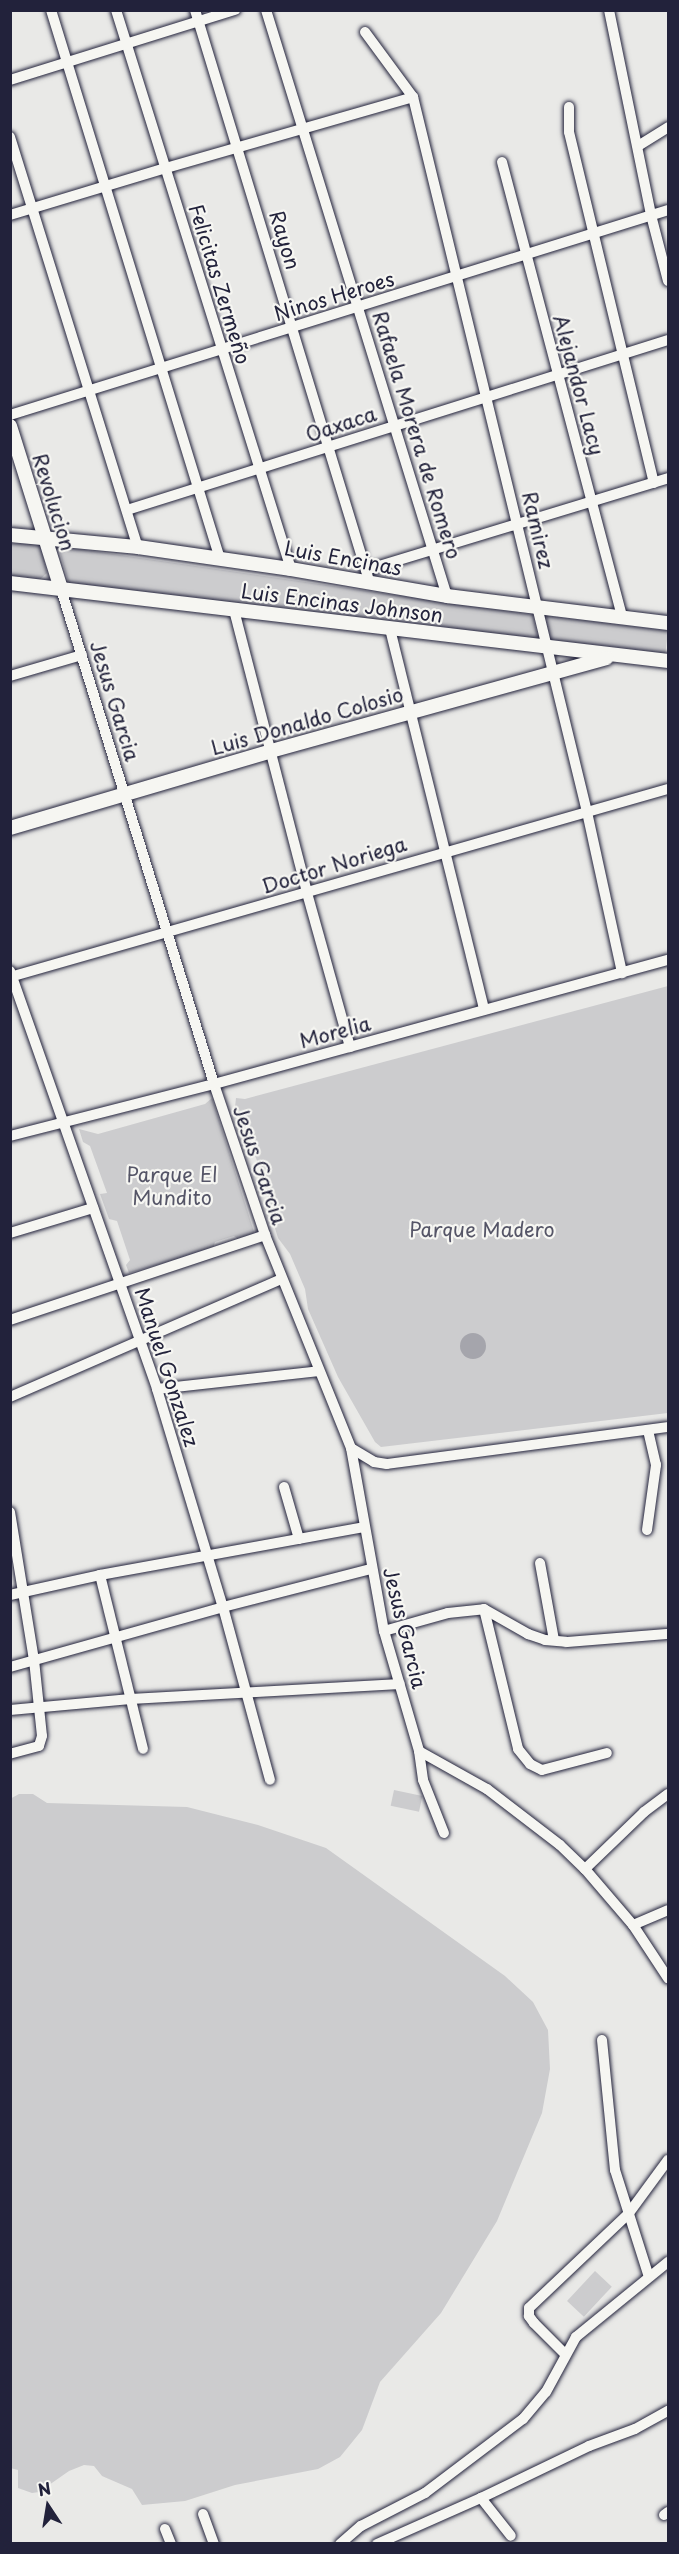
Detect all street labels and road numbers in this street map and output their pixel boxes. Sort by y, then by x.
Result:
street label: Felicitas Zermeño [184,200,256,368]
street label: Rayon [265,208,305,272]
street label: Ninos Heroes [270,266,398,326]
street label: Rafaela Morera de Romero [368,308,466,562]
street label: Alejandor Lacy [549,312,609,458]
street label: Oaxaca [303,401,379,447]
street label: Revolucion [28,450,80,554]
street label: Ramirez [517,489,559,571]
street label: Luis Encinas [283,536,403,580]
street label: Luis Encinas Johnson [239,579,445,627]
street label: Jesus Garcia [85,638,145,764]
street label: Luis Donaldo Colosio [207,682,407,760]
street label: Doctor Noriega [259,832,409,898]
street label: Morelia [297,1011,373,1053]
street label: Jesus Garcia [228,1102,292,1228]
street label: Manuel Gonzalez [130,1284,204,1450]
street label: Jesus Garcia [378,1565,432,1691]

